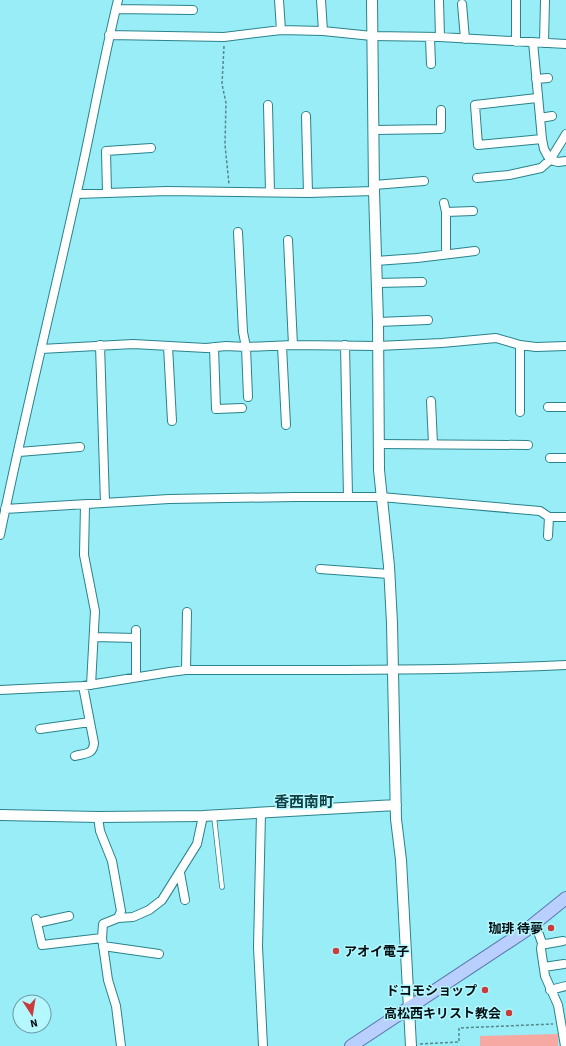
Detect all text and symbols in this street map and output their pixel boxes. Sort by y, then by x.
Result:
district label: 香西南町 [274,792,334,813]
place label: 珈琲 待夢 [488,920,543,938]
marker: 珈琲 待夢 [546,923,556,933]
place label: アオイ電子 [344,943,409,961]
marker: アオイ電子 [331,946,341,956]
place label: ドコモショップ [386,982,477,1000]
marker: ドコモショップ [480,985,490,995]
north arrow [12,994,52,1034]
place label: 高松西キリスト教会 [384,1005,501,1023]
marker: 高松西キリスト教会 [504,1008,514,1018]
text: N [29,1015,39,1031]

